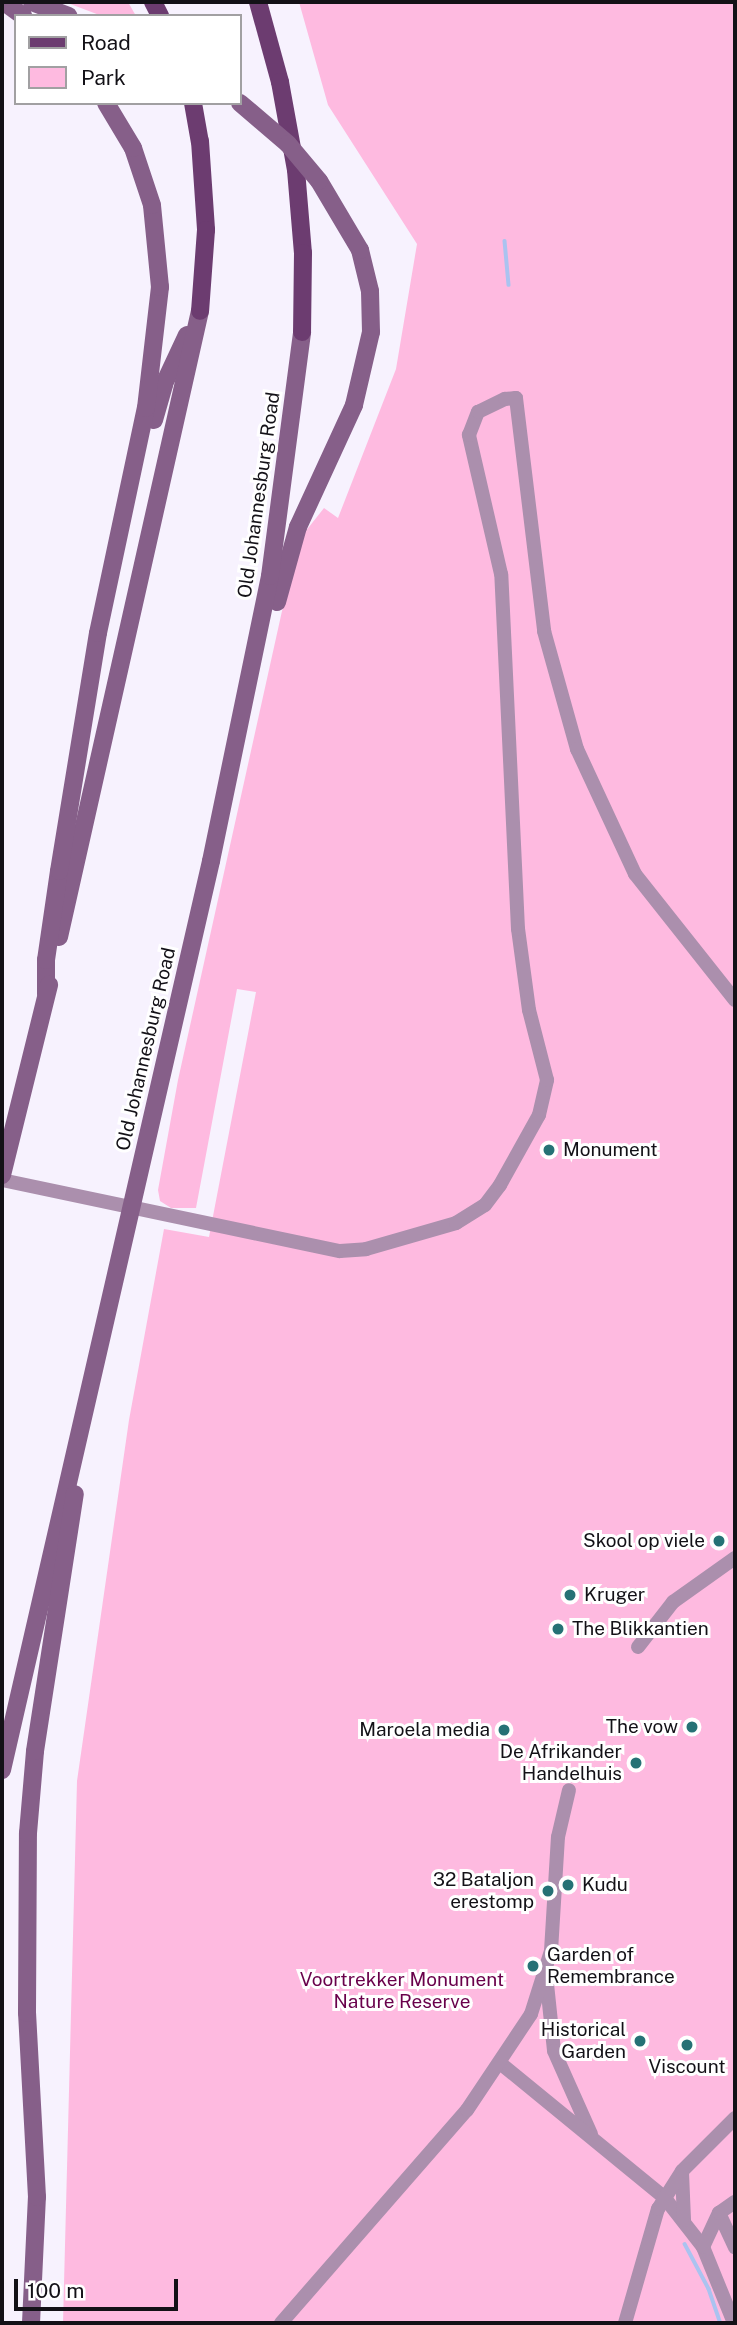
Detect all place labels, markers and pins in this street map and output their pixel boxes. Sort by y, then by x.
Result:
place label: Monument [563,1139,658,1161]
marker: Monument [541,1142,557,1158]
place label: Skool op viele [582,1530,705,1552]
marker: Skool op viele [711,1533,727,1549]
place label: Kruger [584,1584,645,1606]
marker: Kruger [562,1587,578,1603]
place label: The Blikkantien [572,1618,709,1640]
marker: The Blikkantien [550,1621,566,1637]
place label: The vow [606,1716,678,1738]
place label: Maroela media [359,1719,490,1741]
marker: The vow [684,1719,700,1735]
marker: Maroela media [496,1722,512,1738]
place label: De Afrikander Handelhuis [500,1741,622,1785]
marker: De Afrikander Handelhuis [628,1755,644,1771]
place label: 32 Bataljon erestomp [433,1869,534,1913]
place label: Kudu [582,1874,628,1896]
marker: Kudu [560,1877,576,1893]
marker: 32 Bataljon erestomp [540,1883,556,1899]
place label: Garden of Remembrance [547,1944,675,1988]
marker: Garden of Remembrance [525,1958,541,1974]
place label: Historical Garden [541,2019,626,2063]
marker: Historical Garden [632,2033,648,2049]
marker: Viscount [679,2037,695,2053]
place label: Viscount [648,2056,726,2078]

